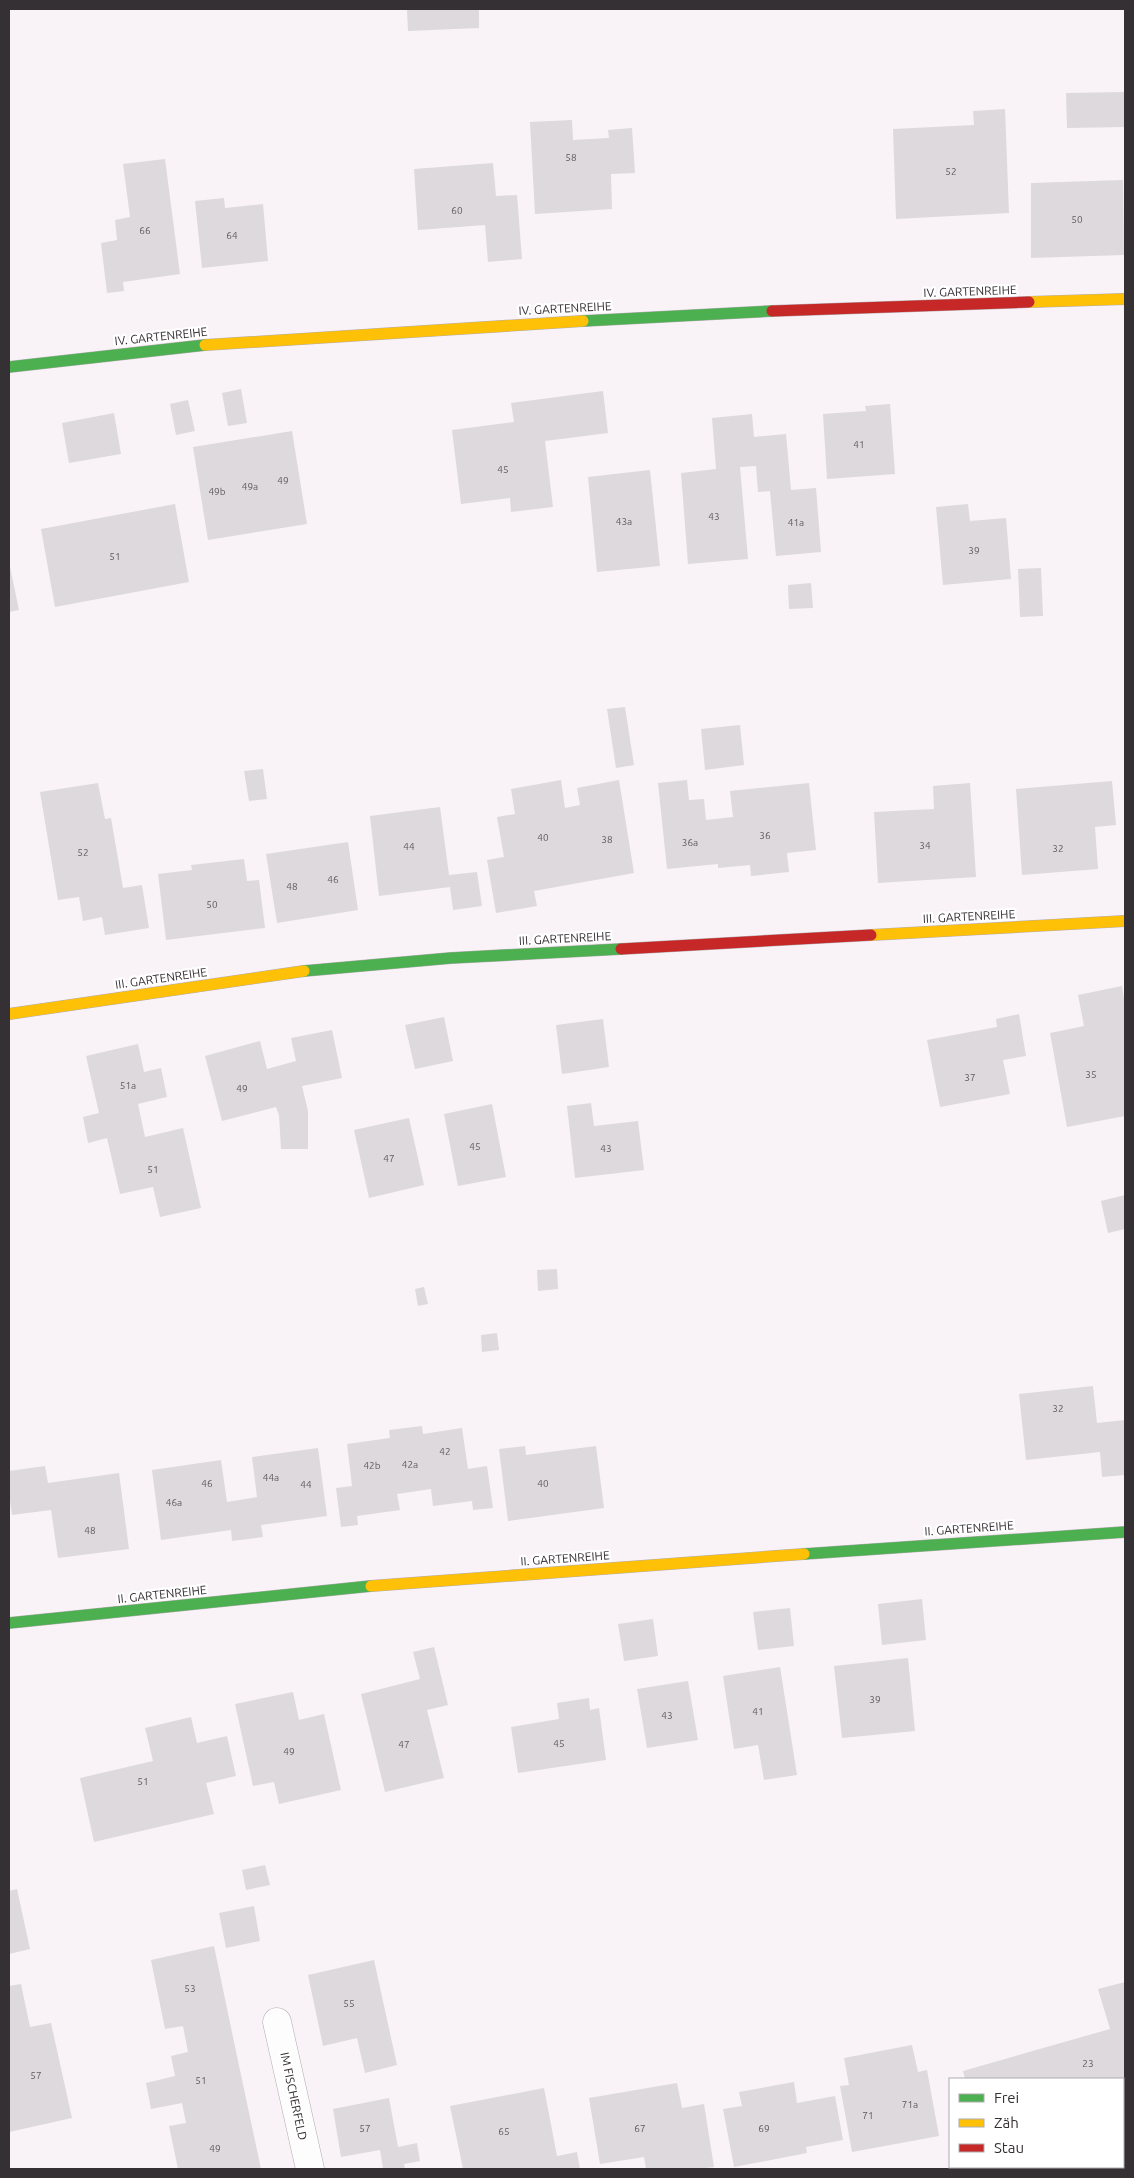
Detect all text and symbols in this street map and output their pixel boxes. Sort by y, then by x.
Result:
house number: 58 [565,152,577,163]
house number: 52 [945,166,957,177]
house number: 60 [451,205,463,216]
house number: 50 [1071,214,1083,225]
house number: 66 [139,225,151,236]
house number: 64 [226,230,238,241]
street label: IV. GARTENREIHE [923,283,1017,299]
street label: IV. GARTENREIHE [518,299,612,317]
street label: IV. GARTENREIHE [114,325,208,347]
house number: 41 [853,439,865,450]
house number: 45 [497,464,509,475]
house number: 49 [277,475,289,486]
house number: 49a [242,481,258,492]
house number: 49b [208,486,226,497]
house number: 43 [708,511,720,522]
house number: 43a [616,516,632,527]
house number: 41a [788,517,804,528]
house number: 39 [968,545,980,556]
house number: 51 [109,551,121,562]
house number: 36 [759,830,771,841]
house number: 40 [537,832,549,843]
house number: 38 [601,834,613,845]
house number: 36a [682,837,698,848]
house number: 34 [919,840,931,851]
house number: 44 [403,841,415,852]
house number: 32 [1052,843,1064,854]
house number: 52 [77,847,89,858]
house number: 46 [327,874,339,885]
house number: 48 [286,881,298,892]
house number: 50 [206,899,218,910]
street label: III. GARTENREIHE [922,907,1016,925]
street label: III. GARTENREIHE [518,929,612,947]
street label: III. GARTENREIHE [114,965,208,991]
house number: 35 [1085,1069,1097,1080]
house number: 37 [964,1072,976,1083]
house number: 51a [120,1080,136,1091]
house number: 49 [236,1083,248,1094]
house number: 45 [469,1141,481,1152]
house number: 43 [600,1143,612,1154]
house number: 47 [383,1153,395,1164]
house number: 51 [147,1164,159,1175]
house number: 32 [1052,1403,1064,1414]
house number: 42 [439,1446,451,1457]
house number: 42a [402,1459,418,1470]
house number: 42b [363,1460,381,1471]
house number: 44a [263,1472,279,1483]
house number: 46 [201,1478,213,1489]
house number: 40 [537,1478,549,1489]
house number: 44 [300,1479,312,1490]
house number: 46a [166,1497,182,1508]
street label: II. GARTENREIHE [924,1518,1014,1538]
house number: 48 [84,1525,96,1536]
street label: II. GARTENREIHE [520,1548,610,1568]
street label: II. GARTENREIHE [117,1583,207,1605]
house number: 39 [869,1694,881,1705]
house number: 41 [752,1706,764,1717]
house number: 43 [661,1710,673,1721]
house number: 45 [553,1738,565,1749]
house number: 47 [398,1739,410,1750]
house number: 49 [283,1746,295,1757]
house number: 51 [137,1776,149,1787]
house number: 53 [184,1983,196,1994]
house number: 55 [343,1998,355,2009]
street label: IM FISCHERFELD [278,2051,310,2141]
house number: 23 [1082,2058,1094,2069]
house number: 57 [30,2070,42,2081]
house number: 51 [195,2075,207,2086]
legend [949,2078,1124,2168]
text: Frei [994,2089,1019,2106]
house number: 71a [902,2099,918,2110]
house number: 71 [862,2110,874,2121]
text: Zäh [994,2114,1019,2131]
house number: 57 [359,2123,371,2134]
house number: 67 [634,2123,646,2134]
house number: 69 [758,2123,770,2134]
house number: 65 [498,2126,510,2137]
text: Stau [994,2139,1024,2156]
house number: 49 [209,2143,221,2154]

